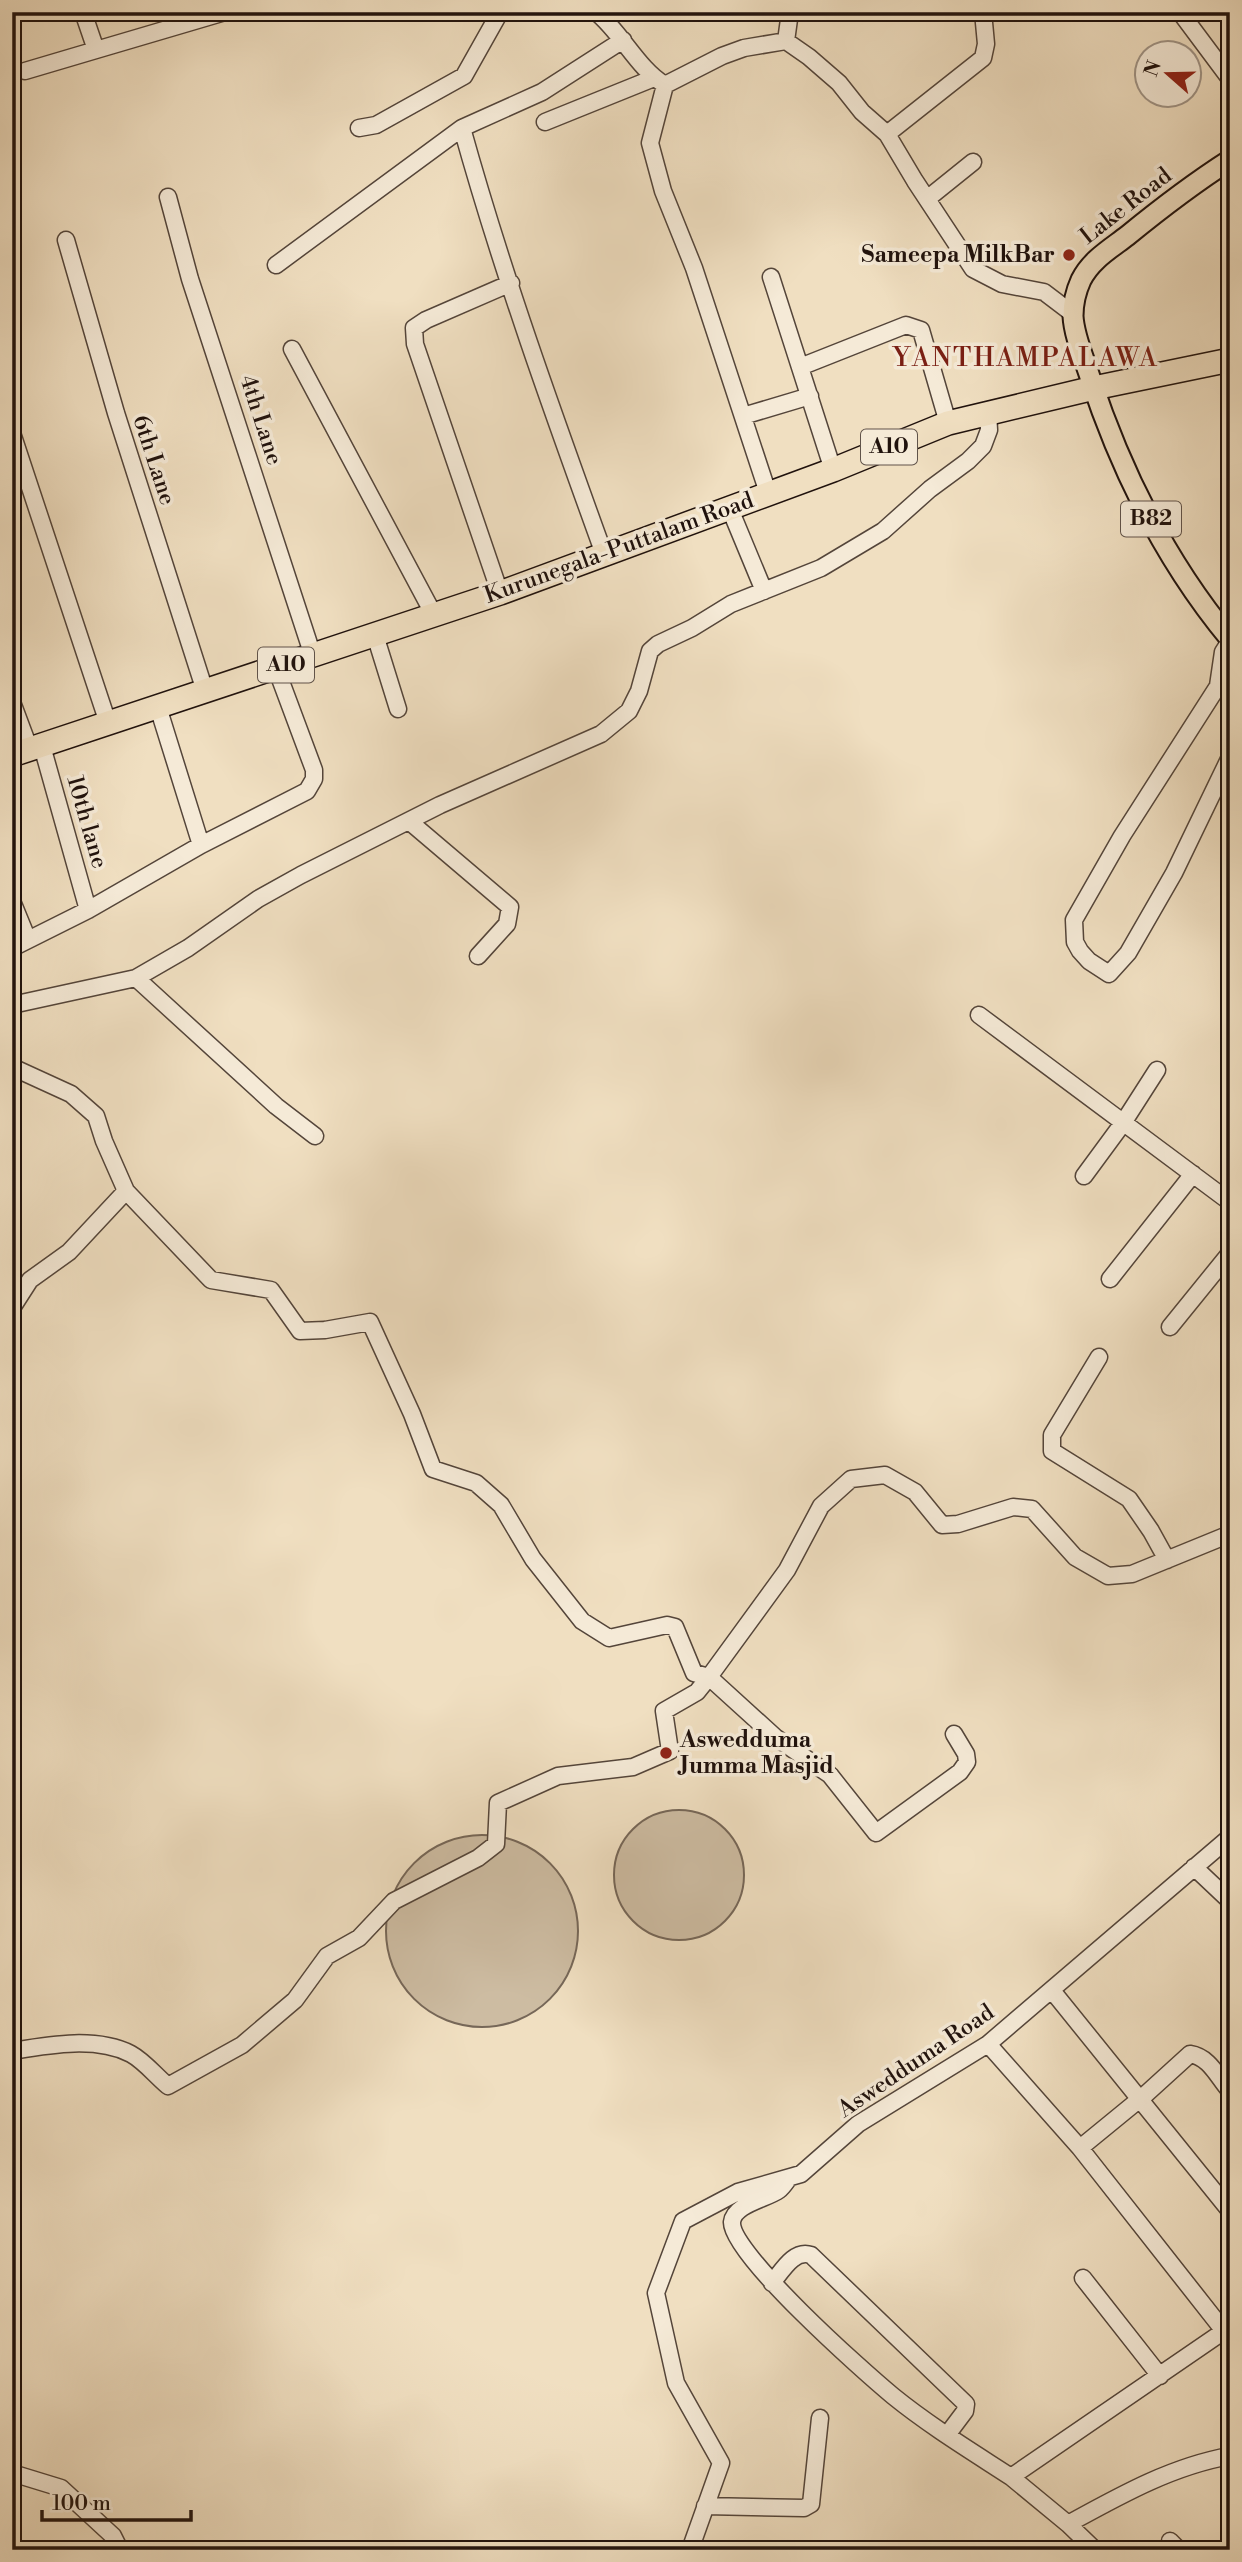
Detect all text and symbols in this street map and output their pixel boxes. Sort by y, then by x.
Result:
north arrow [1134,38,1204,108]
text: N [1139,57,1167,80]
street label: Lake Road [1075,162,1177,250]
place label: Sameepa MilkBar [861,241,1055,269]
marker: Sameepa MilkBar [1061,247,1077,263]
district label: YANTHAMPALAWA [891,342,1159,374]
street label: 4th Lane [233,372,289,468]
street label: 6th Lane [126,411,182,509]
road number: A10 [861,430,917,464]
street label: Kurunegala-Puttalam Road [481,486,757,610]
road number: B82 [1121,502,1181,536]
road number: A10 [258,648,314,682]
street label: 10th lane [60,772,114,872]
place label: Aswedduma Jumma Masjid [677,1726,834,1780]
marker: Aswedduma Jumma Masjid [658,1745,674,1761]
street label: Aswedduma Road [832,1998,1000,2124]
scale bar [42,2478,191,2522]
text: 100 m [52,2491,111,2517]

